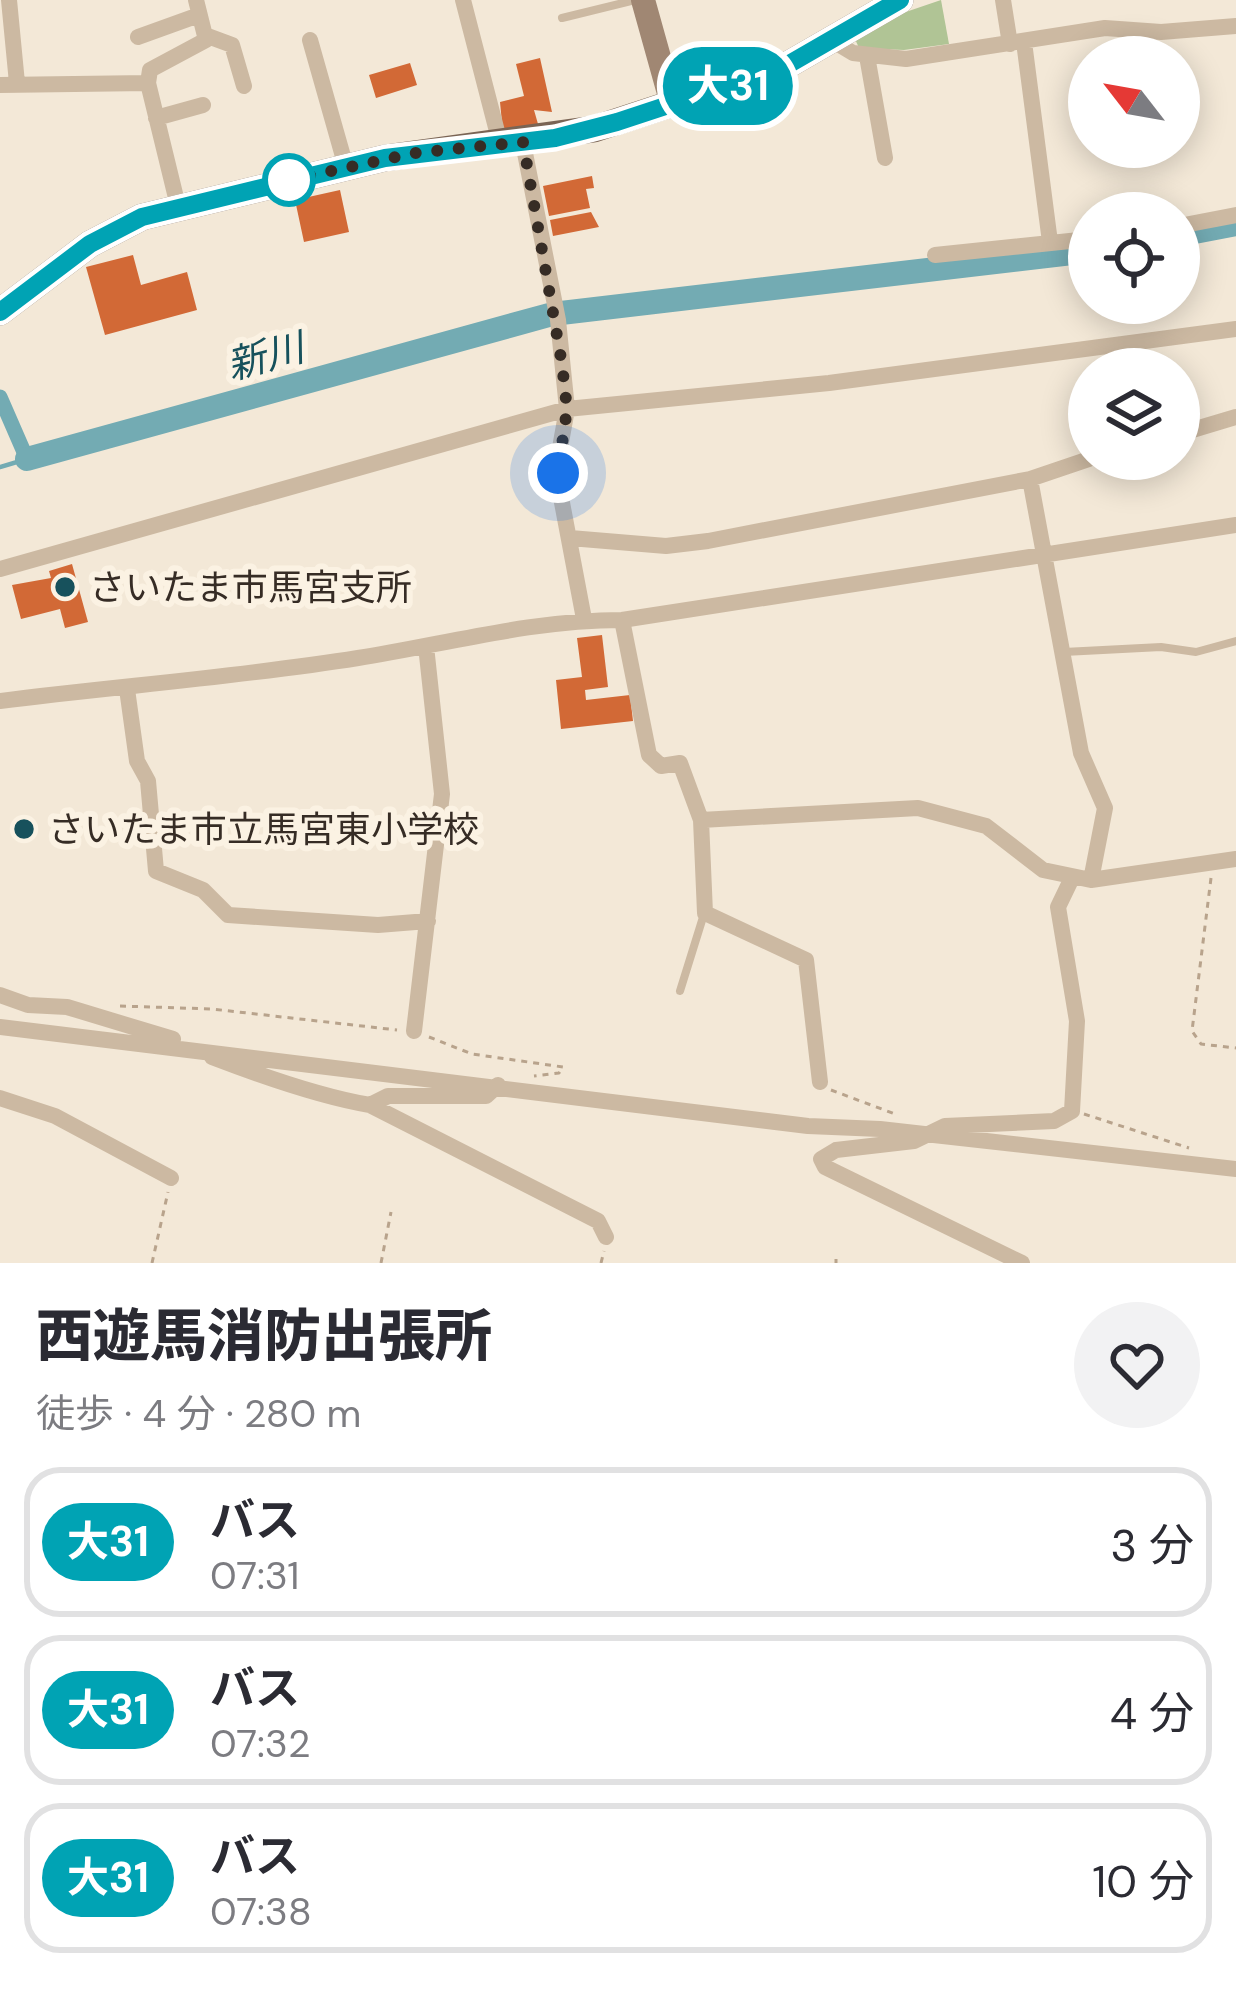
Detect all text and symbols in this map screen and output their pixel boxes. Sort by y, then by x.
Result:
north arrow [1068,36,1200,168]
map controls [1068,36,1200,480]
line badge: 大31 [659,47,797,125]
text: 大31 [687,58,769,113]
unlabelled marker [264,155,314,205]
button: locate [1068,192,1200,324]
water label: 新川 [221,321,313,391]
button: layers [1068,348,1200,480]
your location [528,443,588,503]
place label: さいたま市馬宮支所 [89,564,412,611]
marker: さいたま市馬宮支所 [52,574,78,600]
place label: さいたま市立馬宮東小学校 [48,806,479,853]
marker: さいたま市立馬宮東小学校 [11,816,37,842]
text: 西遊馬消防出張所 [36,1299,492,1374]
button: heart [1074,1302,1200,1428]
text: 徒歩 · 4 分 · 280 m [36,1388,361,1439]
text: バス [210,1491,300,1550]
text: 大31 [67,1514,149,1569]
text: 3 分 [1110,1516,1194,1575]
text: 07:31 [210,1550,299,1601]
text: バス [210,1659,300,1718]
text: 大31 [67,1682,149,1737]
text: 4 分 [1110,1684,1194,1743]
text: 07:32 [210,1718,310,1769]
text: バス [210,1827,300,1886]
text: 大31 [67,1850,149,1905]
text: 10 分 [1092,1852,1194,1911]
text: 07:38 [210,1886,312,1937]

